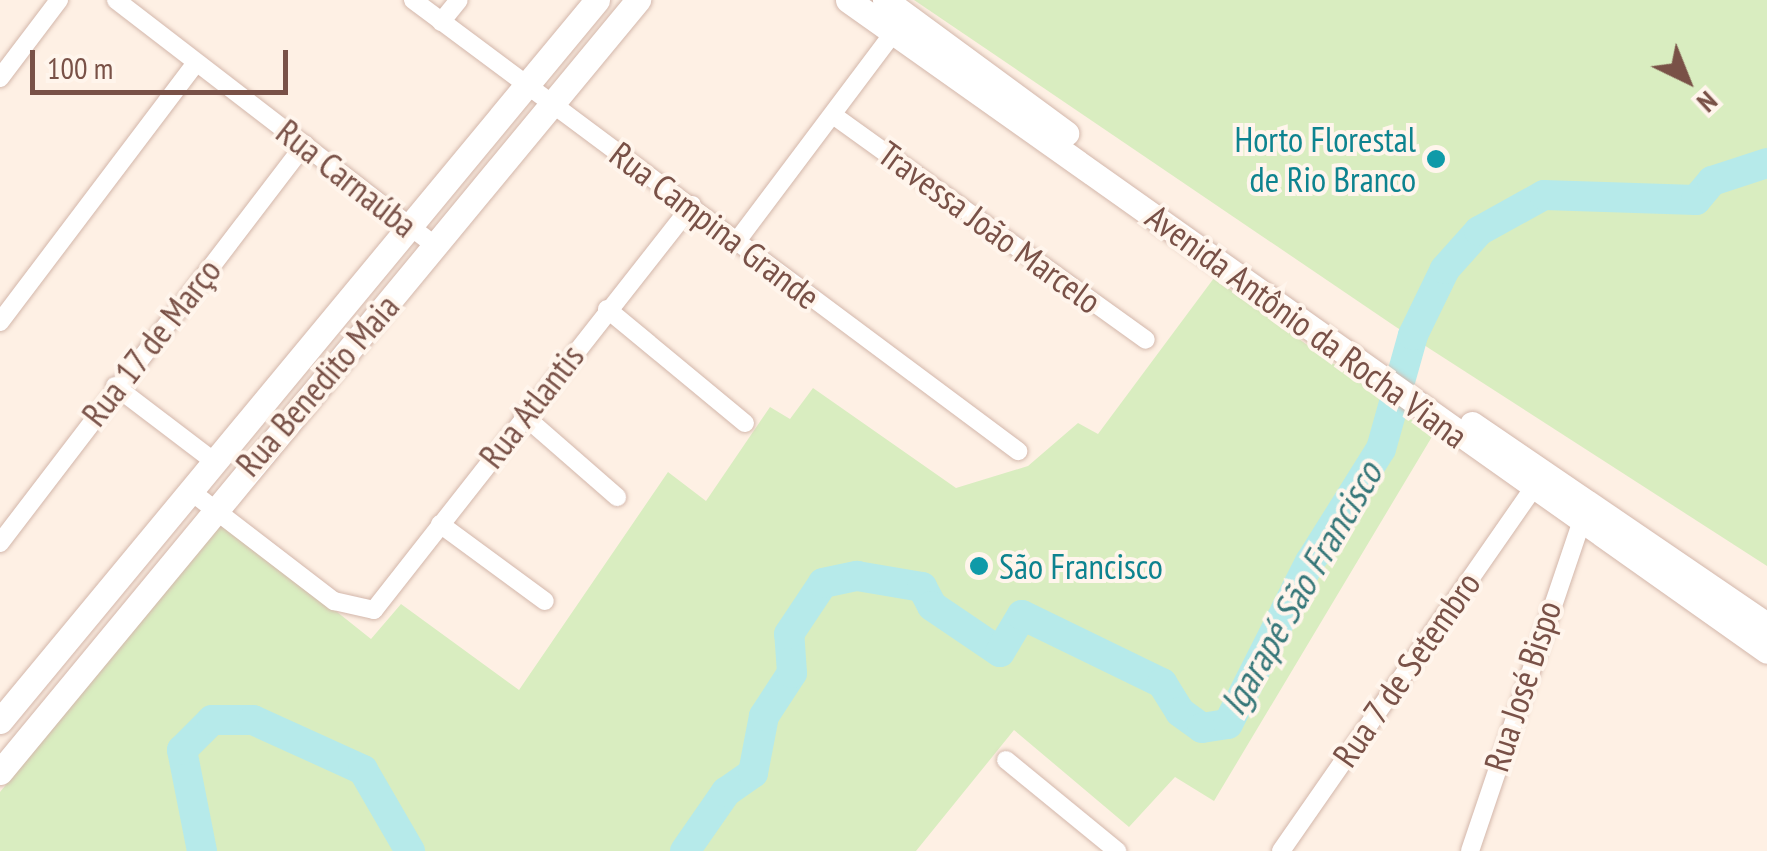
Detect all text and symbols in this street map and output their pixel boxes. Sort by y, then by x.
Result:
scale bar [35,30,292,92]
north arrow [1637,30,1737,130]
text: 100 m [47,48,113,87]
text: N [1690,84,1726,121]
street label: Rua Carnaúba [269,110,425,246]
place label: Horto Florestal de Rio Branco [1234,118,1416,200]
street label: Travessa João Marcelo [870,132,1110,322]
street label: Rua Campina Grande [602,133,828,317]
marker: Horto Florestal de Rio Branco [1425,148,1447,170]
street label: Avenida Antônio da Rocha Viana [1138,195,1476,457]
street label: Rua 17 de Março [72,249,230,435]
street label: Rua Benedito Maia [227,286,407,484]
street label: Rua Atlantis [470,336,592,476]
water label: Igarapé São Francisco [1209,454,1391,722]
place label: São Francisco [999,545,1163,587]
marker: São Francisco [968,555,990,577]
street label: Rua 7 de Setembro [1323,563,1489,775]
street label: Rua José Bispo [1475,595,1569,777]

